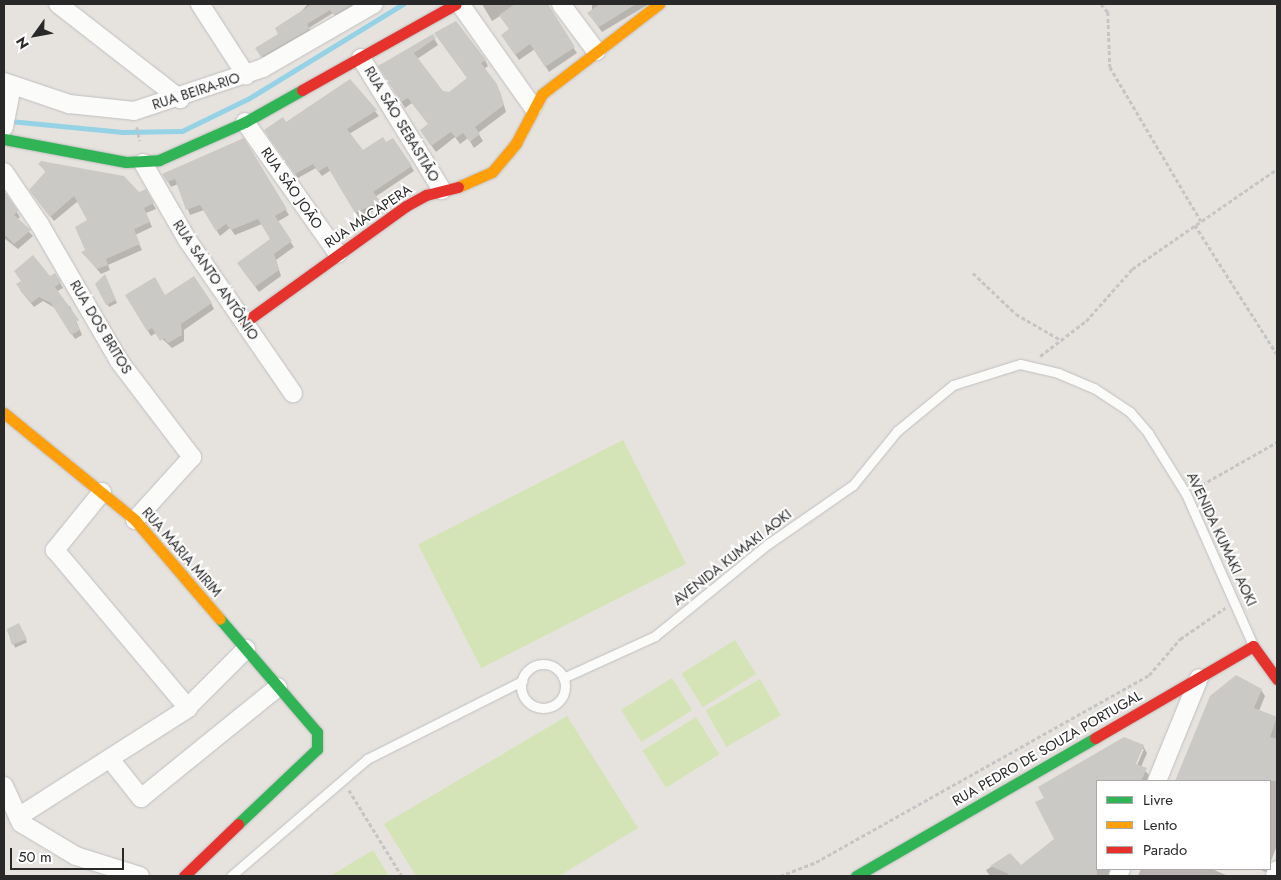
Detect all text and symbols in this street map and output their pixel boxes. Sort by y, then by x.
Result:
north arrow [10,10,60,60]
text: N [11,33,34,53]
street label: RUA SÃO SEBASTIÃO [361,63,443,185]
street label: RUA BEIRA-RIO [150,69,242,113]
street label: RUA SÃO JOÃO [258,144,326,232]
street label: RUA MACAPERA [321,181,415,251]
street label: RUA SANTO ANTÔNIO [170,217,262,343]
street label: RUA DOS BRITOS [66,277,136,377]
street label: AVENIDA KUMAKI AOKI [1184,469,1260,609]
street label: RUA MARIA MIRIM [139,504,225,600]
street label: AVENIDA KUMAKI AOKI [669,506,795,608]
street label: RUA PEDRO DE SOUZA PORTUGAL [949,687,1145,809]
legend [1096,780,1271,870]
text: Livre [1143,789,1173,811]
text: Lento [1143,814,1177,836]
scale bar [12,838,126,870]
text: Parado [1143,839,1187,861]
text: 50 m [18,846,52,868]

